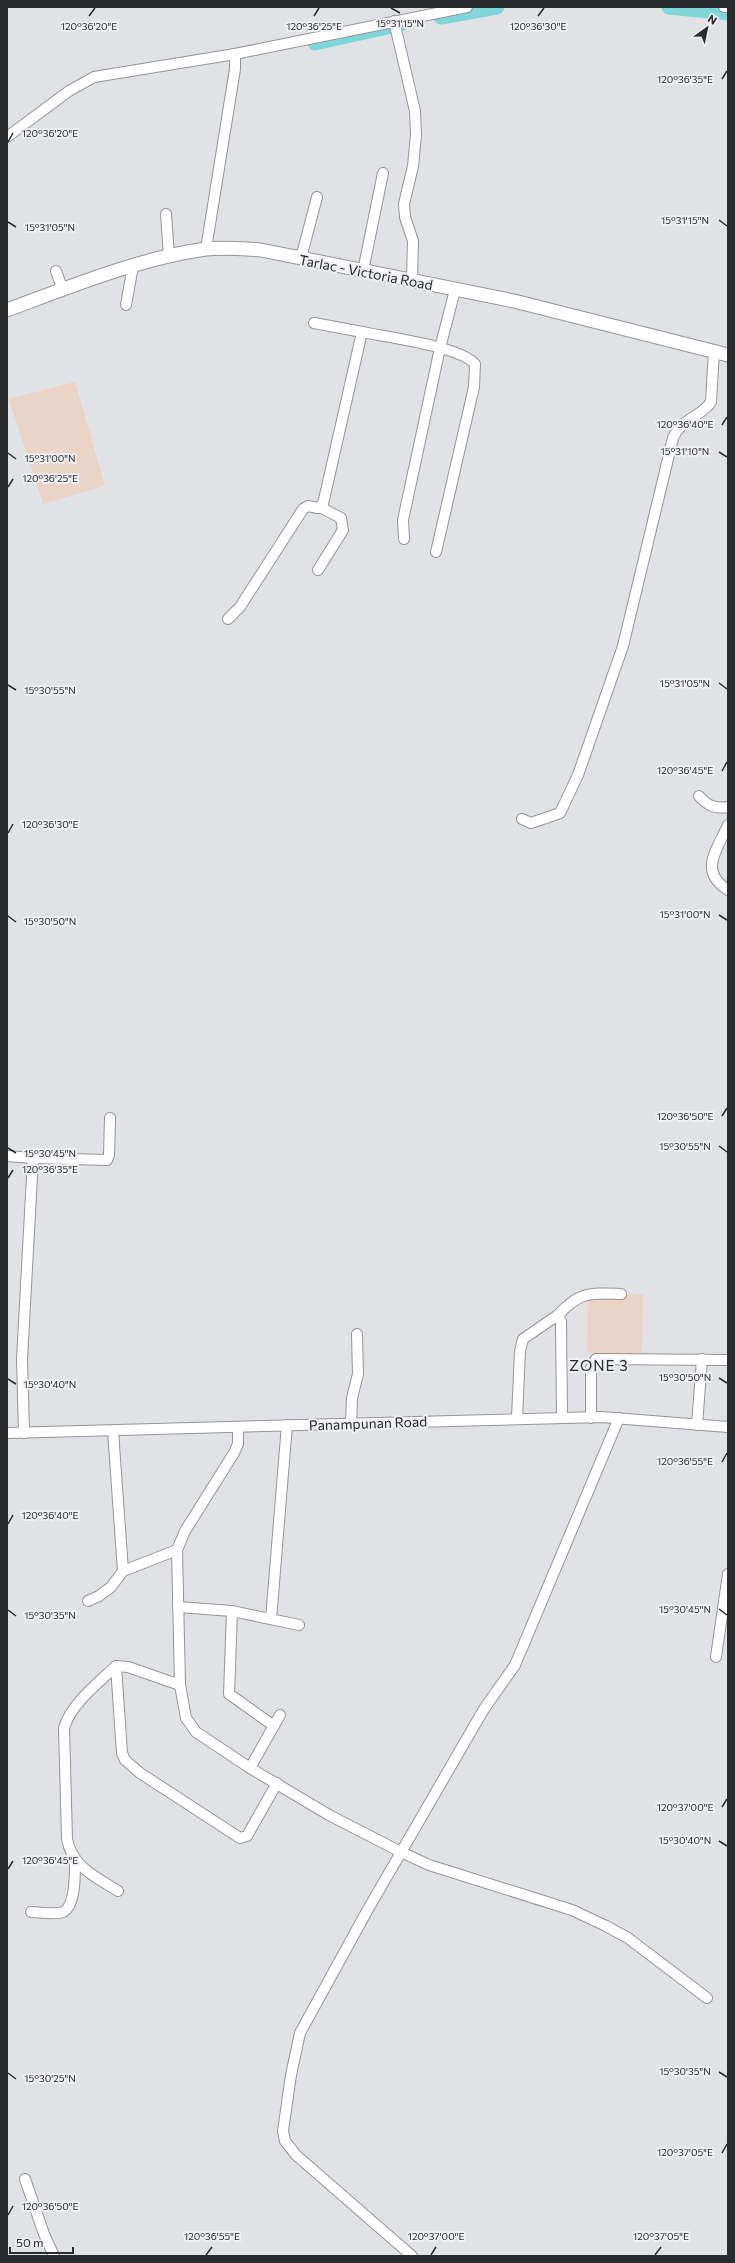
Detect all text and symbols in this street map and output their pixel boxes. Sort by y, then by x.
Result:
north arrow [687,8,727,48]
text: N [706,11,720,27]
text: 15°31'15"N [376,17,424,29]
text: 120°36'20"E [61,20,117,32]
text: 120°36'25"E [286,20,342,32]
text: 120°36'30"E [510,20,566,32]
text: 120°36'35"E [657,73,713,85]
text: 120°36'20"E [22,127,78,139]
text: 15°31'15"N [661,214,709,226]
text: 15°31'05"N [25,221,75,233]
street label: Tarlac - Victoria Road [298,251,434,293]
text: 120°36'40"E [657,418,714,430]
text: 15°31'10"N [661,445,709,457]
text: 15°31'00"N [24,452,76,464]
text: 120°36'25"E [22,472,78,484]
text: 15°31'05"N [660,677,710,689]
text: 15°30'55"N [24,684,76,696]
text: 120°36'45"E [657,764,713,776]
text: 120°36'30"E [22,818,78,830]
text: 15°31'00"N [659,908,711,920]
text: 15°30'50"N [24,915,76,927]
text: 120°36'50"E [657,1110,713,1122]
text: 15°30'55"N [659,1140,711,1152]
text: 15°30'45"N [24,1147,76,1159]
text: 120°36'35"E [22,1163,78,1175]
district label: ZONE 3 [569,1356,629,1374]
text: 15°30'50"N [659,1371,711,1383]
text: 15°30'40"N [24,1378,76,1390]
street label: Panampunan Road [308,1412,428,1434]
text: 120°36'55"E [657,1455,713,1467]
text: 120°36'40"E [22,1509,79,1521]
text: 15°30'45"N [659,1603,711,1615]
text: 15°30'35"N [24,1609,76,1621]
text: 120°37'00"E [657,1801,713,1813]
text: 15°30'40"N [659,1834,711,1846]
text: 120°36'45"E [22,1854,78,1866]
text: 15°30'35"N [659,2065,711,2077]
text: 15°30'25"N [24,2072,76,2084]
text: 120°37'05"E [657,2146,713,2158]
text: 120°36'50"E [22,2200,78,2212]
scale bar [10,2229,73,2255]
text: 120°36'55"E [184,2230,240,2242]
text: 120°37'00"E [408,2230,464,2242]
text: 120°37'05"E [633,2230,689,2242]
text: 50 m [16,2235,44,2249]

